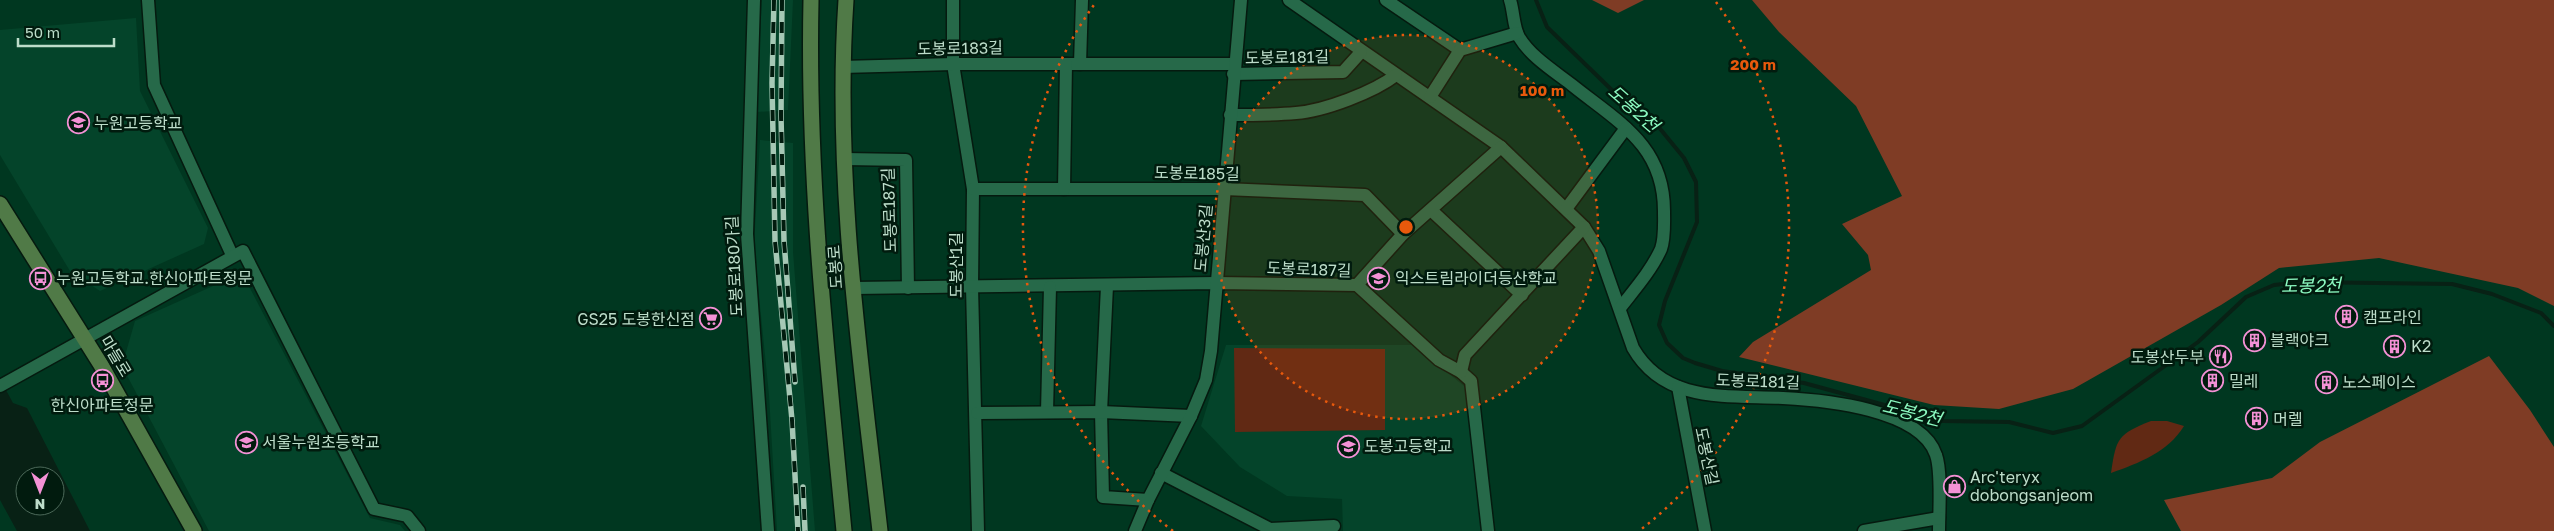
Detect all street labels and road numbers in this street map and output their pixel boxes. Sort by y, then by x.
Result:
street label: 도봉로183길 [917,37,1003,59]
street label: 도봉로181길 [1245,46,1329,68]
street label: 도봉로185길 [1154,162,1240,184]
street label: 도봉로187길 [878,167,900,253]
street label: 도봉산3길 [1190,203,1216,273]
street label: 도봉로180가길 [721,215,747,317]
street label: 도봉산1길 [946,232,966,298]
street label: 도봉로 [823,244,847,290]
street label: 도봉로187길 [1266,258,1352,280]
street label: 마들로 [96,332,136,380]
street label: 도봉로181길 [1716,370,1800,392]
street label: 도봉산길 [1691,425,1723,487]

